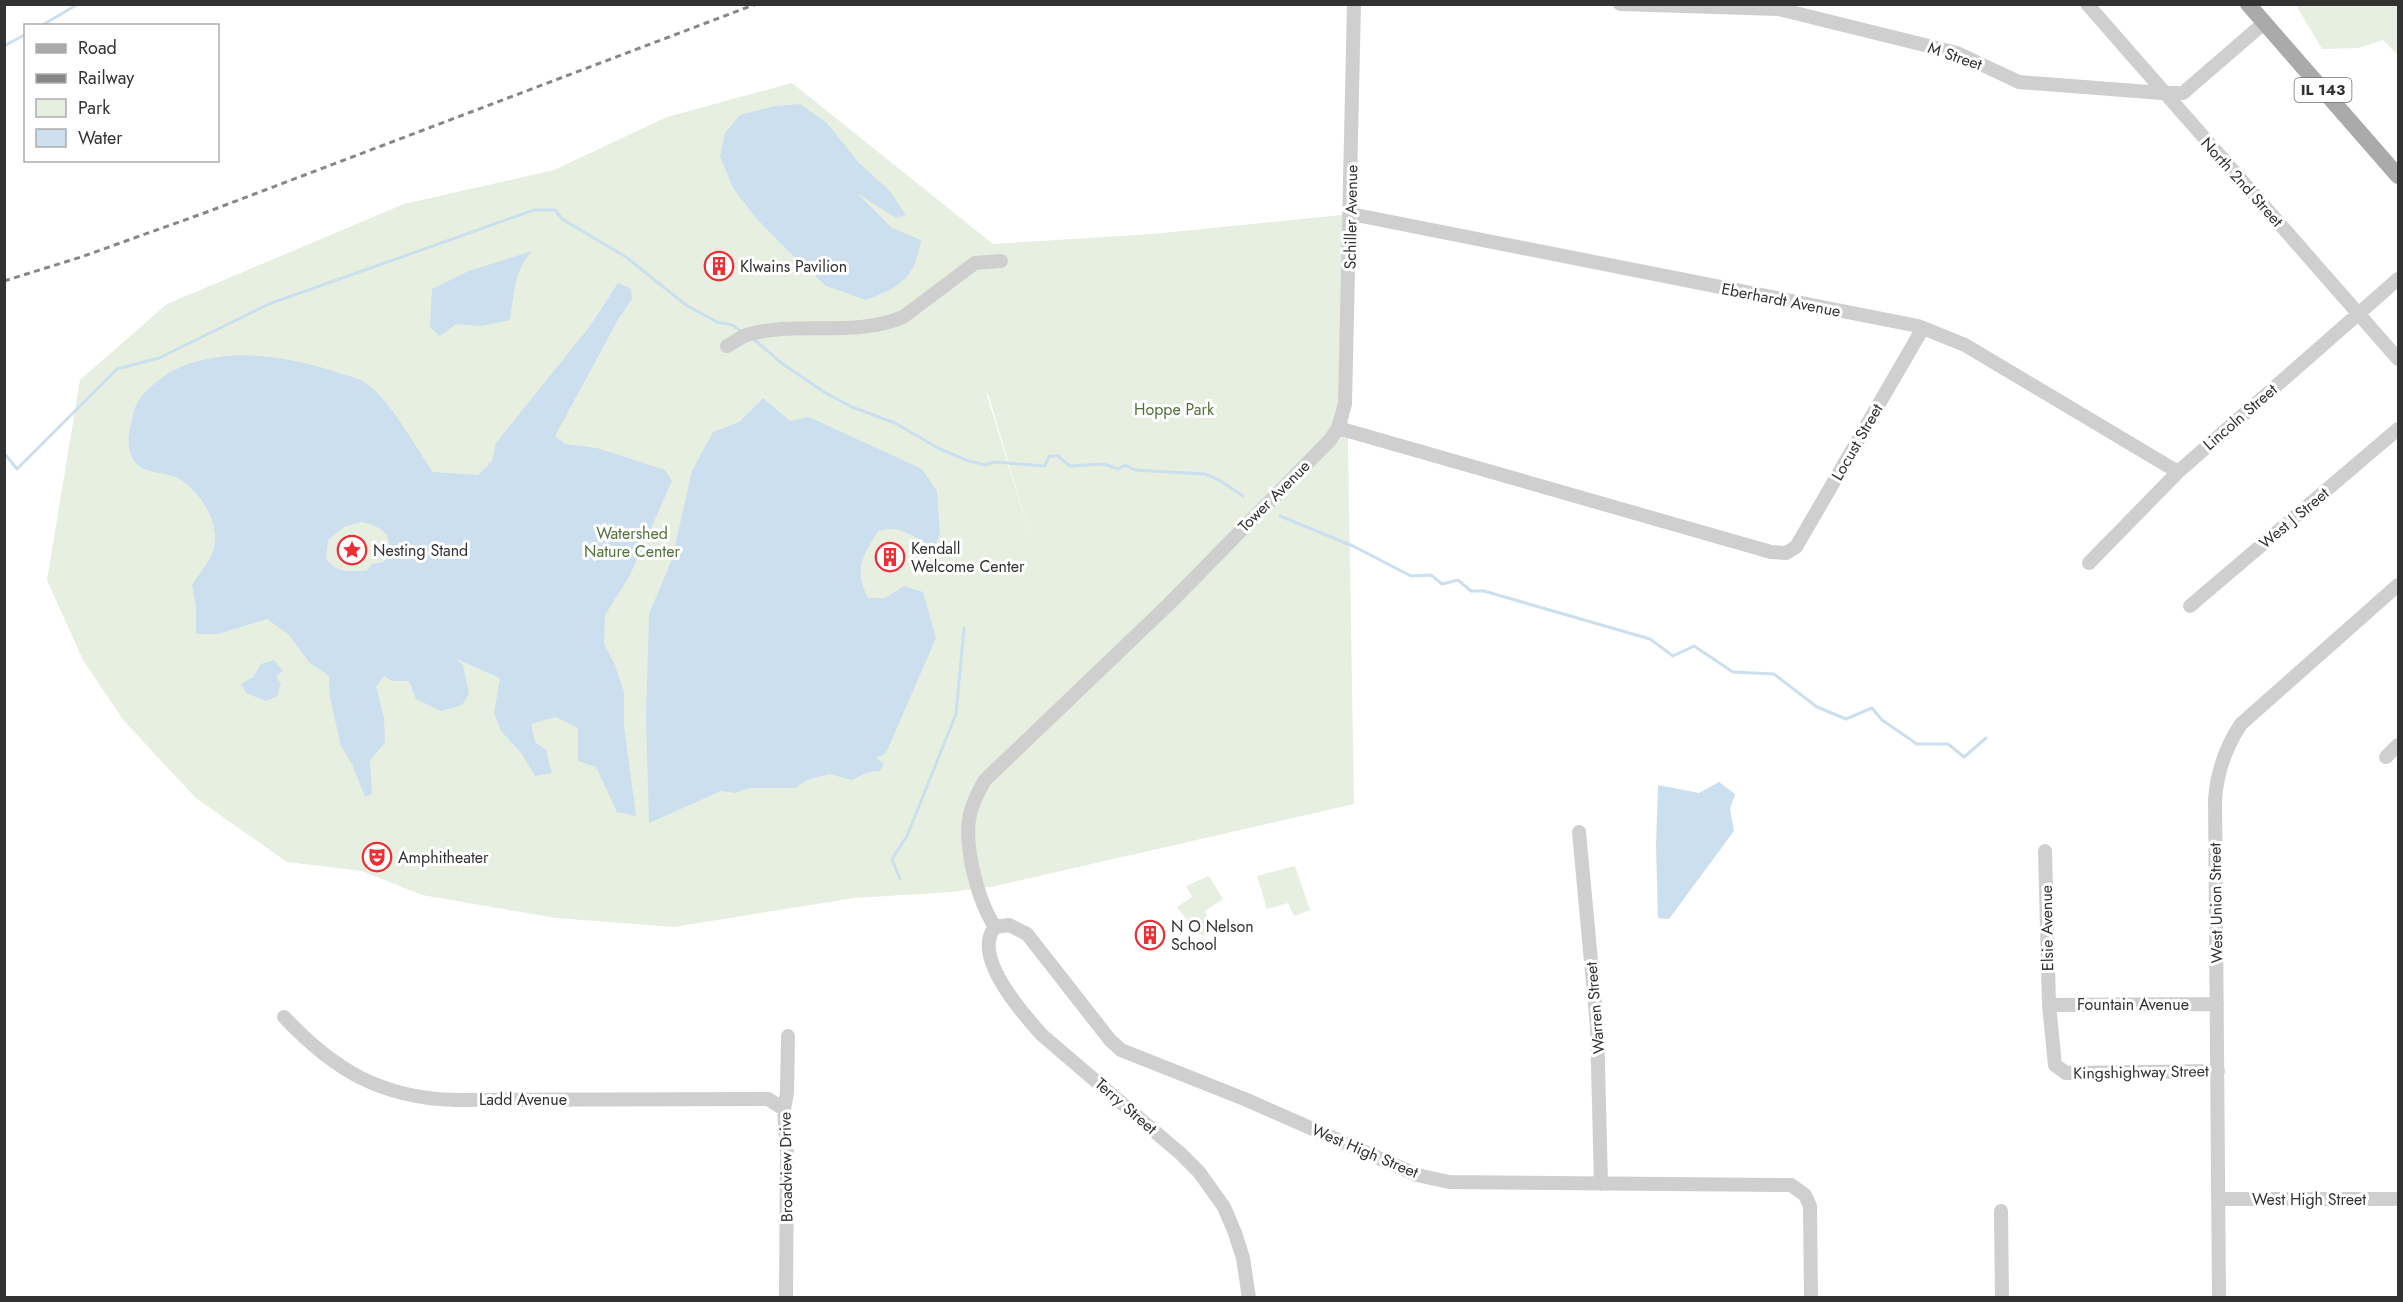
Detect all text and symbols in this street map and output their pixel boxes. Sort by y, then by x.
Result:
legend [24,24,219,162]
text: Road [78,35,117,61]
street label: M Street [1925,36,1985,76]
text: Railway [78,65,134,91]
road number: IL 143 [2294,78,2352,102]
text: Park [78,95,110,121]
text: Water [78,125,123,151]
street label: North 2nd Street [2196,132,2289,232]
street label: Schiller Avenue [1339,164,1363,270]
building icon: Klwains Pavilion [703,250,735,282]
place label: Klwains Pavilion [740,255,847,278]
street label: Eberhardt Avenue [1719,277,1843,323]
street label: Lincoln Street [2198,378,2282,456]
park label: Hoppe Park [1134,398,1215,421]
street label: Locust Street [1826,399,1888,485]
street label: Tower Avenue [1233,455,1315,537]
street label: West J Street [2254,482,2334,554]
park label: Watershed Nature Center [584,522,680,563]
place icon: Nesting Stand [336,534,368,566]
place label: Kendall Welcome Center [911,537,1025,578]
place label: Nesting Stand [373,539,468,562]
building icon: Kendall Welcome Center [874,541,906,573]
theatre icon: Amphitheater [361,841,393,873]
street label: West Union Street [2203,842,2229,963]
place label: Amphitheater [398,846,489,869]
street label: Elsie Avenue [2035,885,2059,971]
place label: N O Nelson School [1171,915,1254,956]
building icon: N O Nelson School [1134,919,1166,951]
street label: Warren Street [1580,961,1610,1055]
street label: Fountain Avenue [2077,993,2189,1016]
street label: Kingshighway Street [2073,1059,2209,1085]
street label: Terry Street [1090,1073,1162,1140]
street label: Ladd Avenue [479,1088,567,1111]
street label: Broadview Drive [774,1112,798,1222]
street label: West High Street [1308,1118,1422,1184]
street label: West High Street [2252,1188,2366,1211]

